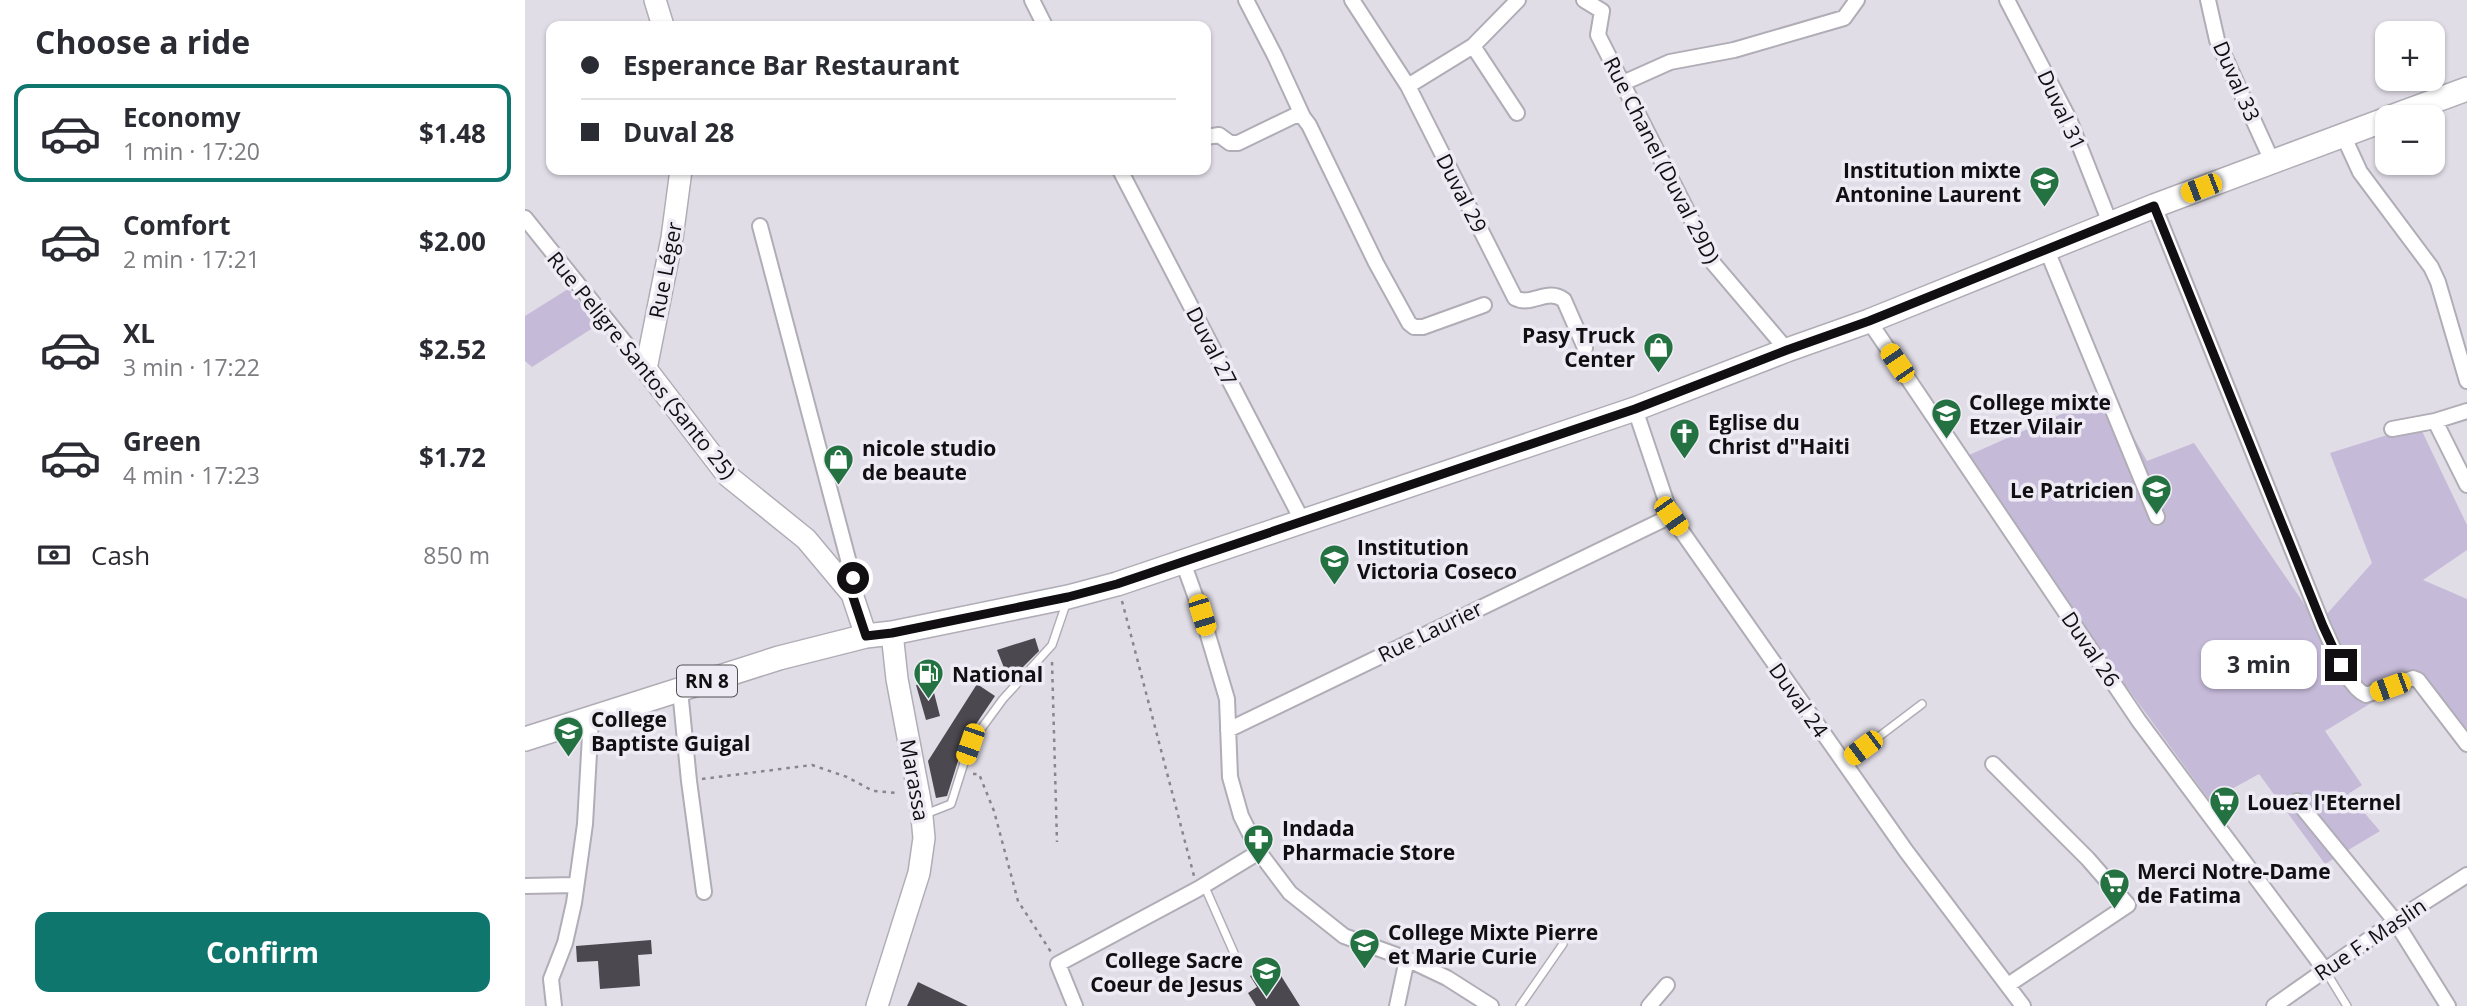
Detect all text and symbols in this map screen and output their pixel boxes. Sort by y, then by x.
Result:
text: Choose a ride [35,20,250,63]
map controls [2375,21,2445,175]
button: + [2375,21,2445,91]
street label: Duval 33 [2207,36,2267,126]
text: Esperance Bar Restaurant [623,47,960,83]
street label: Rue Chanel (Duval 29D) [1598,52,1726,268]
street label: Duval 31 [2031,66,2093,154]
text: Economy [123,99,241,135]
icon: car [39,102,102,165]
button: − [2375,105,2445,175]
text: Duval 28 [623,114,734,150]
text: $1.48 [419,115,486,151]
text: 1 min · 17:20 [123,135,260,167]
street label: Duval 29 [1430,149,1494,237]
place label: Institution mixte Antonine Laurent [1836,156,2021,208]
school or university icon: Institution mixte Antonine Laurent [2027,165,2061,209]
car [2178,171,2225,205]
text: Comfort [123,207,230,243]
icon: car [39,210,102,273]
street label: Rue Léger [642,219,688,321]
text: $2.00 [419,223,486,259]
text: 2 min · 17:21 [123,243,260,275]
street label: Rue Peligre Santos (Santo 25) [541,245,743,485]
street label: Duval 27 [1180,302,1244,390]
text: XL [123,315,155,351]
icon: car [39,318,102,381]
place label: Pasy Truck Center [1522,321,1636,373]
shop icon: Pasy Truck Center [1641,330,1675,374]
text: $2.52 [419,331,486,367]
car [1877,340,1918,386]
text: 3 min · 17:22 [123,351,260,383]
place label: College mixte Etzer Vilair [1969,388,2111,440]
school or university icon: College mixte Etzer Vilair [1929,397,1963,441]
place label: Eglise du Christ d"Haiti [1708,408,1850,460]
church icon: Eglise du Christ d"Haiti [1668,417,1702,461]
text: Green [123,423,201,459]
icon: car [39,426,102,489]
place label: nicole studio de beaute [862,434,996,486]
text: $1.72 [419,439,486,475]
shop icon: nicole studio de beaute [822,443,856,487]
text: 4 min · 17:23 [123,459,260,491]
school or university icon: Le Patricien [2140,473,2174,517]
place label: Le Patricien [2010,476,2134,504]
car [1651,493,1692,539]
place label: Institution Victoria Coseco [1357,533,1517,585]
icon: cash [35,536,73,574]
text: Cash [91,537,150,573]
text: 850 m [423,539,490,571]
school or university icon: Institution Victoria Coseco [1317,542,1351,586]
route start [837,562,869,594]
car [1186,592,1219,638]
street label: Rue Laurier [1373,593,1487,668]
street label: Duval 26 [2056,606,2126,692]
callout: 3 min [2201,640,2317,690]
text: 3 min [2227,648,2291,680]
route end [2325,649,2357,681]
fuel station icon: National [912,657,946,701]
street label: Duval 24 [1763,657,1835,743]
place label: National [952,660,1043,688]
road number: RN 8 [677,666,737,696]
car [2367,670,2414,704]
place label: College Baptiste Guigal [591,705,750,757]
school or university icon: College Baptiste Guigal [551,714,585,758]
car [954,721,987,767]
car [1840,727,1887,769]
street label: Marassa [894,737,936,823]
supermarket icon: Louez l'Eternel [2207,785,2241,829]
place label: Louez l'Eternel [2247,788,2401,816]
place label: Indada Pharmacie Store [1282,814,1455,866]
pharmacy icon: Indada Pharmacie Store [1242,823,1276,867]
place label: Merci Notre-Dame de Fatima [2137,857,2331,909]
supermarket icon: Merci Notre-Dame de Fatima [2097,866,2131,910]
street label: Rue F. Maslin [2309,891,2431,987]
button: Confirm [35,912,490,992]
place label: College Mixte Pierre et Marie Curie [1388,918,1598,970]
school or university icon: College Mixte Pierre et Marie Curie [1348,927,1382,971]
place label: College Sacre Coeur de Jesus [1090,946,1243,998]
school or university icon: College Sacre Coeur de Jesus [1249,955,1283,999]

